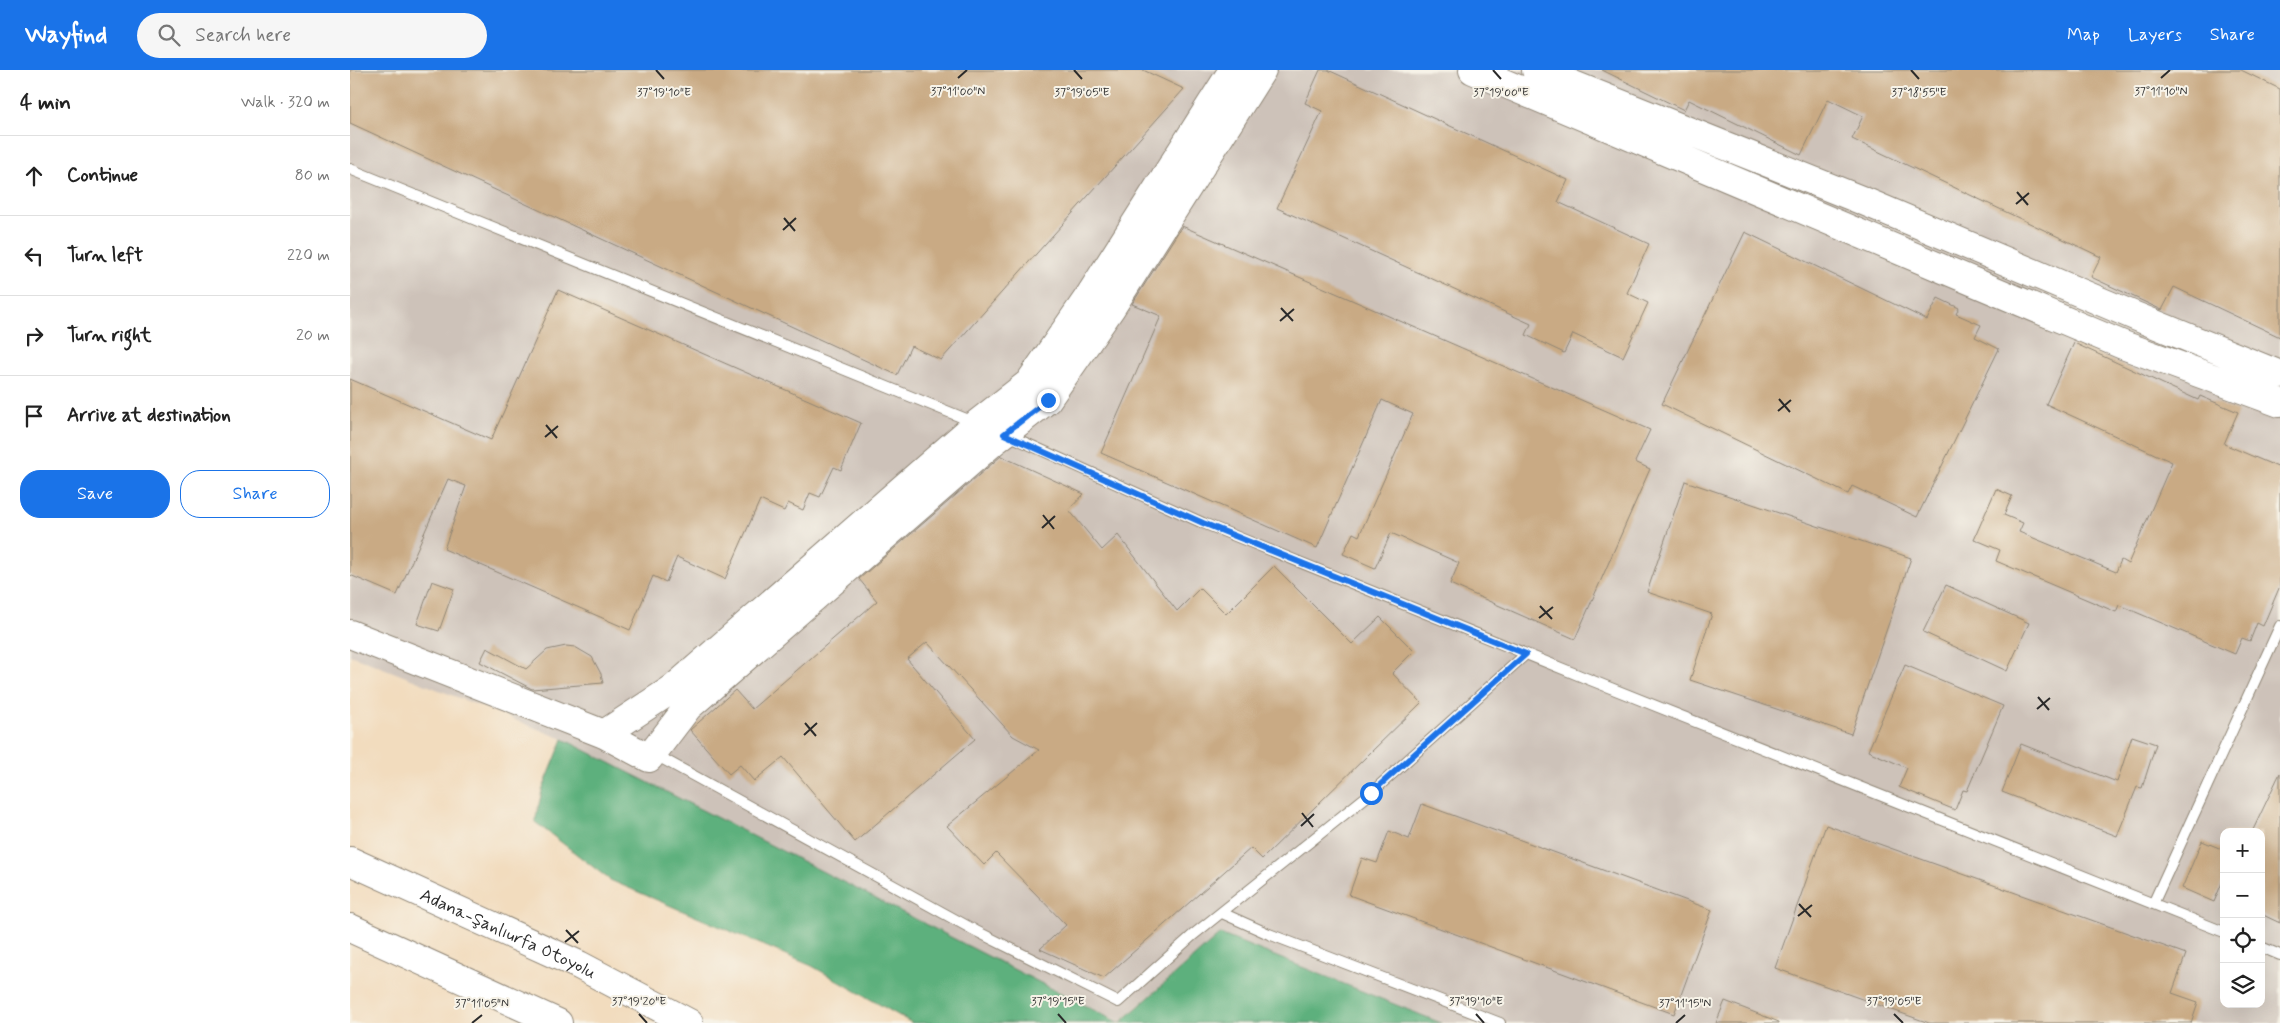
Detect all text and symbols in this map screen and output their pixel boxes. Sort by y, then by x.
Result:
search box [137,13,487,58]
text: Wayfind [25,20,107,51]
icon: search [155,21,183,49]
text: Search here [195,23,291,48]
text: Map [2067,23,2100,47]
text: Layers [2128,23,2182,47]
text: Share [2210,23,2255,47]
text: 37°11'00"N [931,84,985,100]
text: 37°11'10"N [2134,84,2188,100]
text: 37°19'10"E [637,85,691,101]
text: 37°19'05"E [1054,85,1110,101]
text: 37°19'00"E [1473,85,1529,101]
text: 37°18'55"E [1892,85,1946,101]
text: 4 min [20,89,71,117]
text: Walk · 320 m [241,92,330,113]
icon: ahead [20,162,48,190]
text: Continue [67,163,138,188]
text: 80 m [295,165,330,186]
icon: left [20,242,48,270]
text: Turn left [67,243,143,268]
text: 220 m [287,245,330,266]
icon: right [20,322,48,350]
text: Turn right [67,323,151,348]
text: 20 m [296,325,330,346]
route end [1037,389,1060,412]
icon: arrive [20,402,48,430]
text: Arrive at destination [67,403,231,428]
button: Save [20,470,170,518]
button: Share [180,470,330,518]
route start [1360,782,1383,805]
map controls [2220,828,2265,1008]
button: + [2220,828,2265,873]
button: − [2220,873,2265,918]
street label: Adana-Şanlıurfa Otoyolu [416,883,600,985]
button: locate [2220,918,2265,963]
button: layers [2220,963,2265,1008]
text: 37°19'20"E [612,994,666,1010]
text: 37°19'15"E [1031,994,1085,1010]
text: 37°19'10"E [1449,994,1503,1010]
text: 37°19'05"E [1866,994,1922,1010]
text: 37°11'05"N [455,996,509,1012]
text: 37°11'15"N [1659,996,1711,1012]

